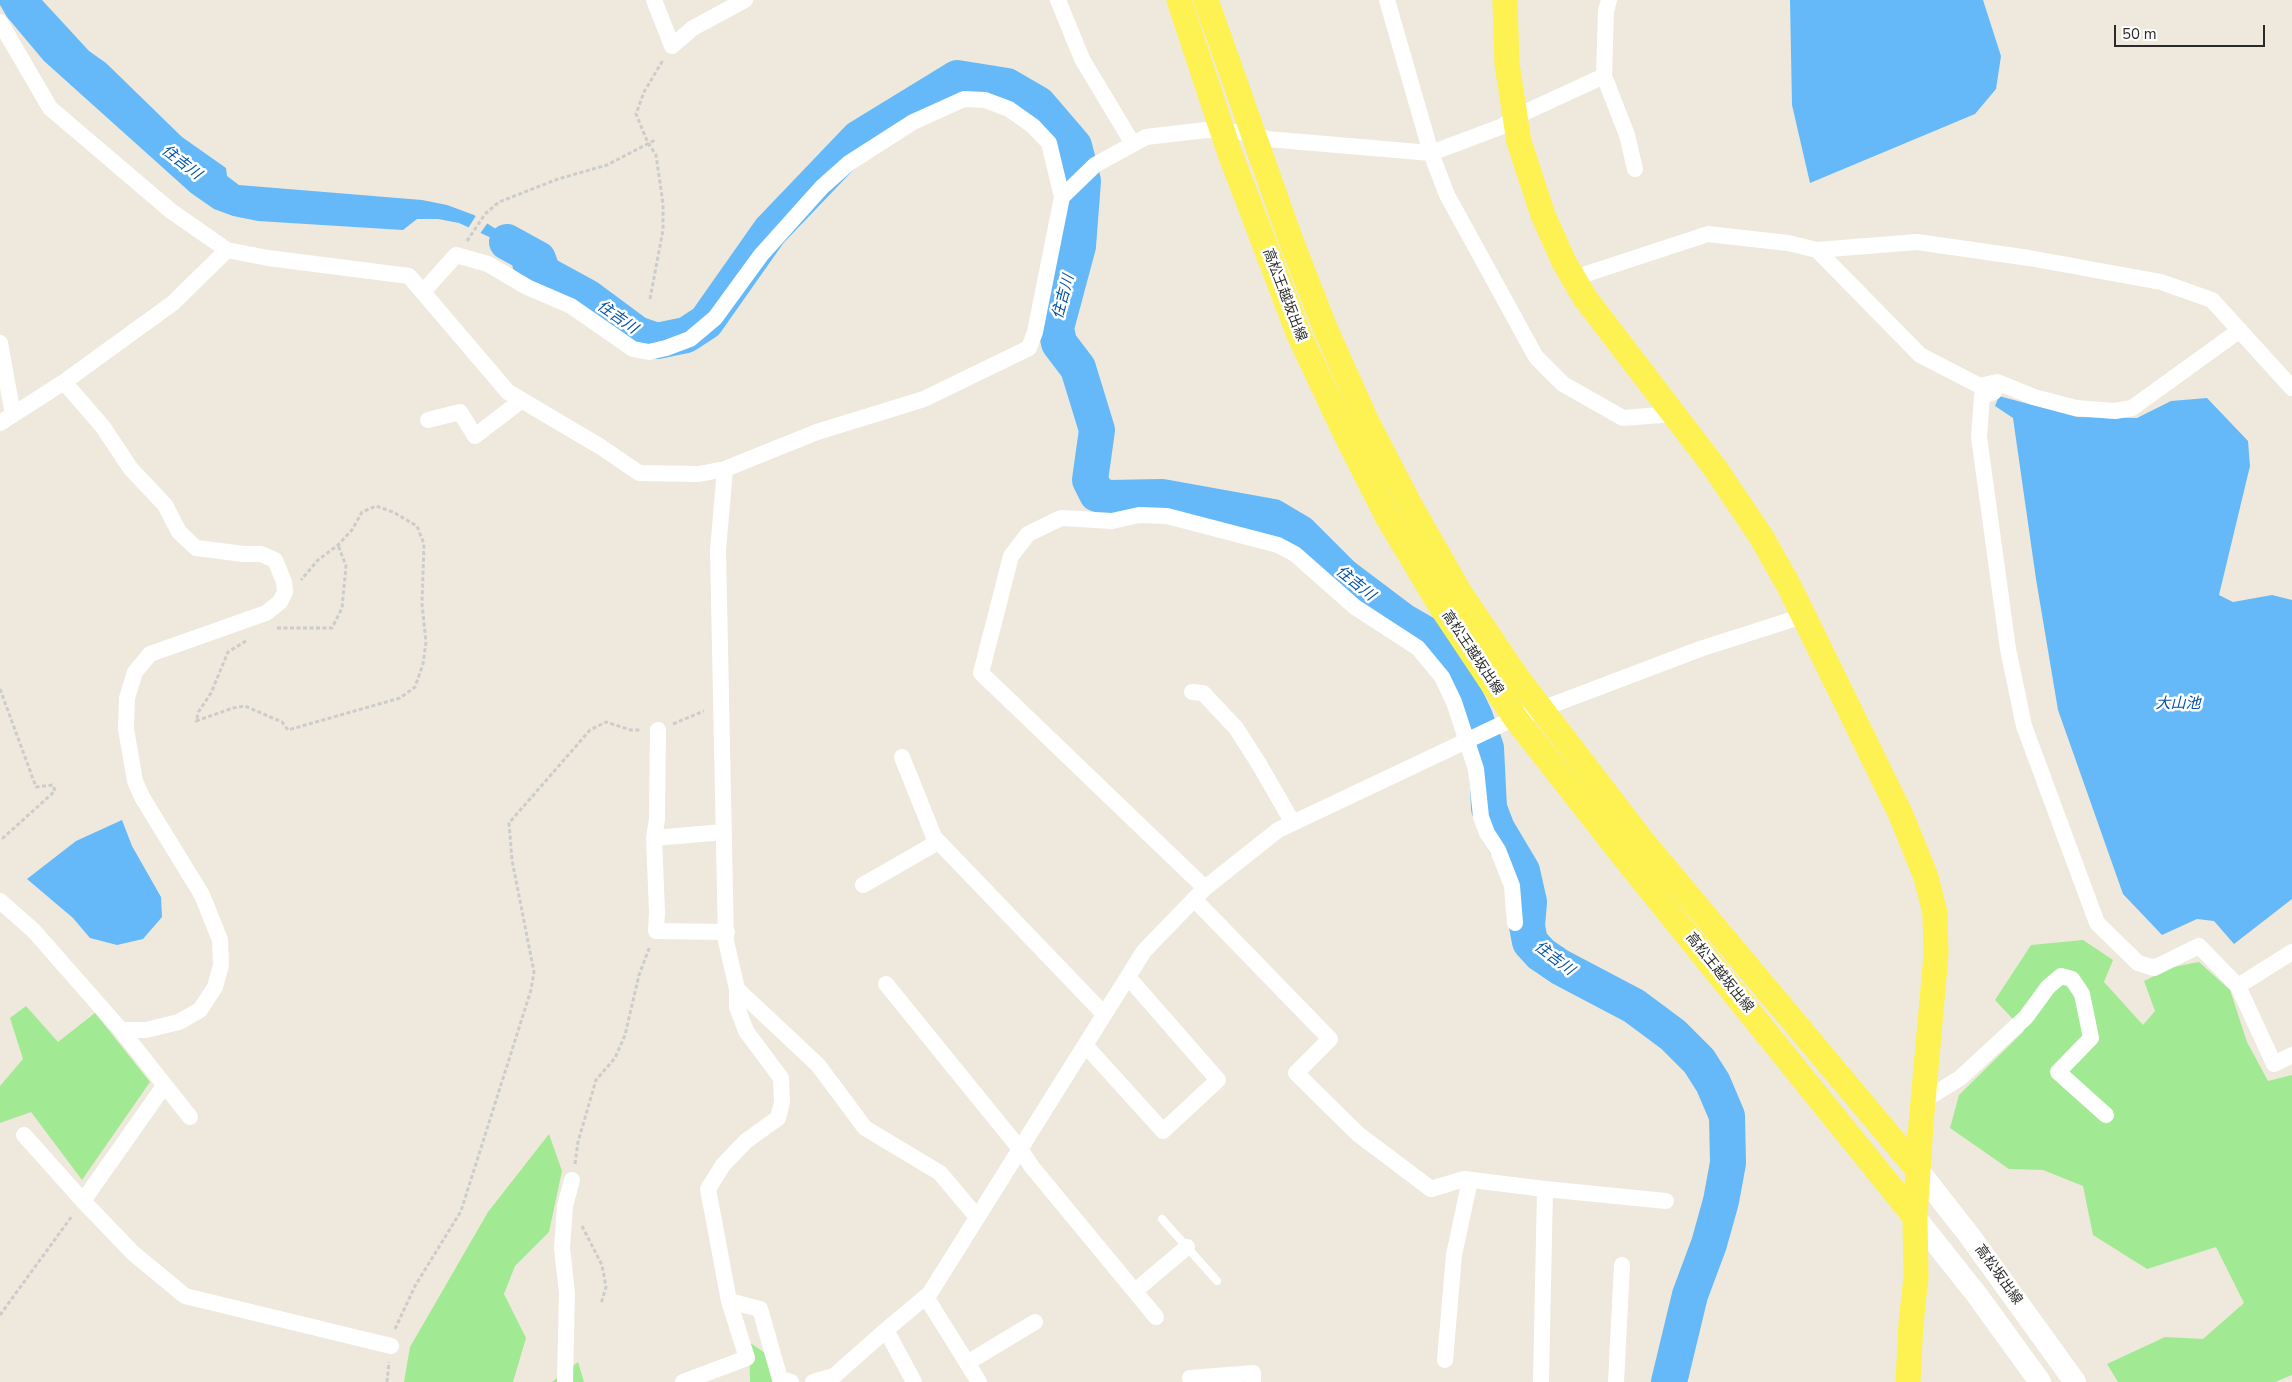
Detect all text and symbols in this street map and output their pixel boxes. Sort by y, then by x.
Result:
scale bar [2117,15,2268,47]
text: 50 m [2122,24,2157,44]
water label: 住吉川 [158,142,204,184]
street label: 高松王越坂出線 [1259,246,1309,344]
water label: 住吉川 [1049,273,1079,321]
water label: 住吉川 [593,298,641,338]
water label: 住吉川 [1332,563,1378,605]
street label: 高松王越坂出線 [1438,608,1506,698]
water label: 大山池 [2156,695,2200,713]
street label: 高松王越坂出線 [1682,930,1756,1016]
water label: 住吉川 [1531,938,1577,980]
street label: 高松坂出線 [1971,1242,2025,1308]

